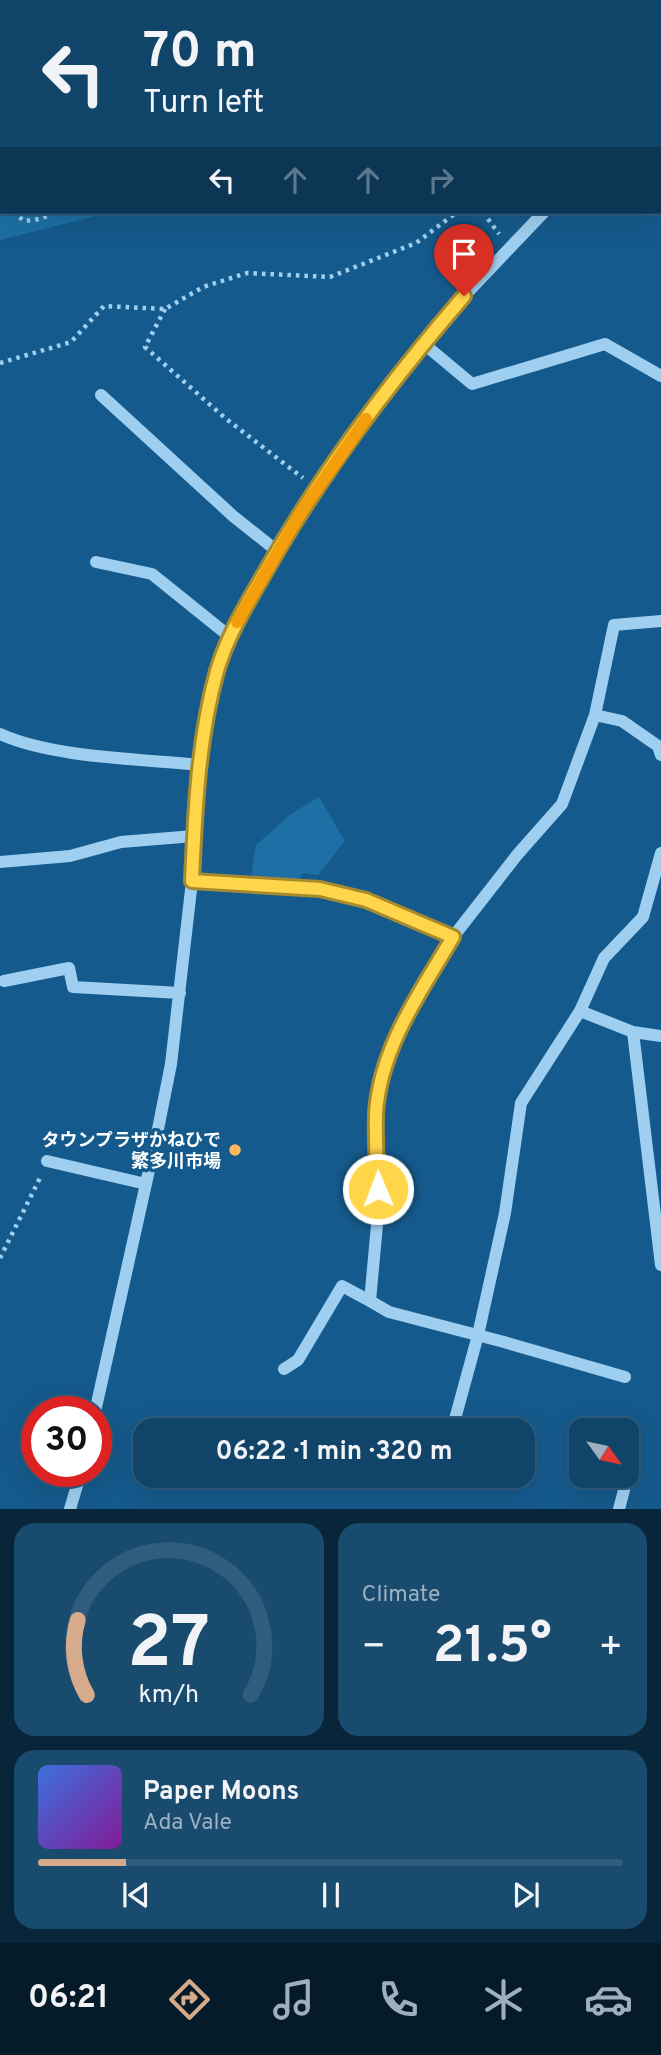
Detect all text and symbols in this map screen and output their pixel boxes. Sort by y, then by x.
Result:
text: 70 m [143,23,257,85]
icon: left [28,28,119,119]
text: Turn left [143,84,264,124]
icon: left [203,161,241,199]
icon: ahead [276,161,314,199]
icon: ahead [349,161,387,199]
icon: right [422,161,460,199]
pin [434,224,494,296]
icon: arrive [445,235,483,273]
place label: タウンプラザかねひで 繁多川市場 [42,1130,221,1174]
marker: タウンプラザかねひで 繁多川市場 [227,1142,243,1158]
position arrow [341,1152,415,1226]
speed limit sign: 30 [21,1396,112,1487]
north arrow [569,1418,639,1488]
map controls [569,1418,639,1488]
text: 06:22 · 1 min · 320 m [216,1436,452,1469]
text: Climate [362,1581,440,1610]
text: 27 [127,1602,210,1694]
text: 21.5° [433,1615,552,1681]
text: − [362,1624,386,1673]
text: + [598,1624,623,1673]
text: km/h [138,1680,199,1712]
text: Paper Moons [143,1776,299,1809]
text: Ada Vale [143,1809,232,1838]
icon: previous [117,1876,155,1914]
icon: pause [312,1876,350,1914]
icon: next [507,1876,545,1914]
icon: directions [165,1975,214,2024]
icon: music [269,1975,318,2024]
icon: phone [374,1975,423,2024]
icon: climate [479,1975,528,2024]
icon: car [584,1975,633,2024]
text: 06:21 [28,1979,109,2019]

